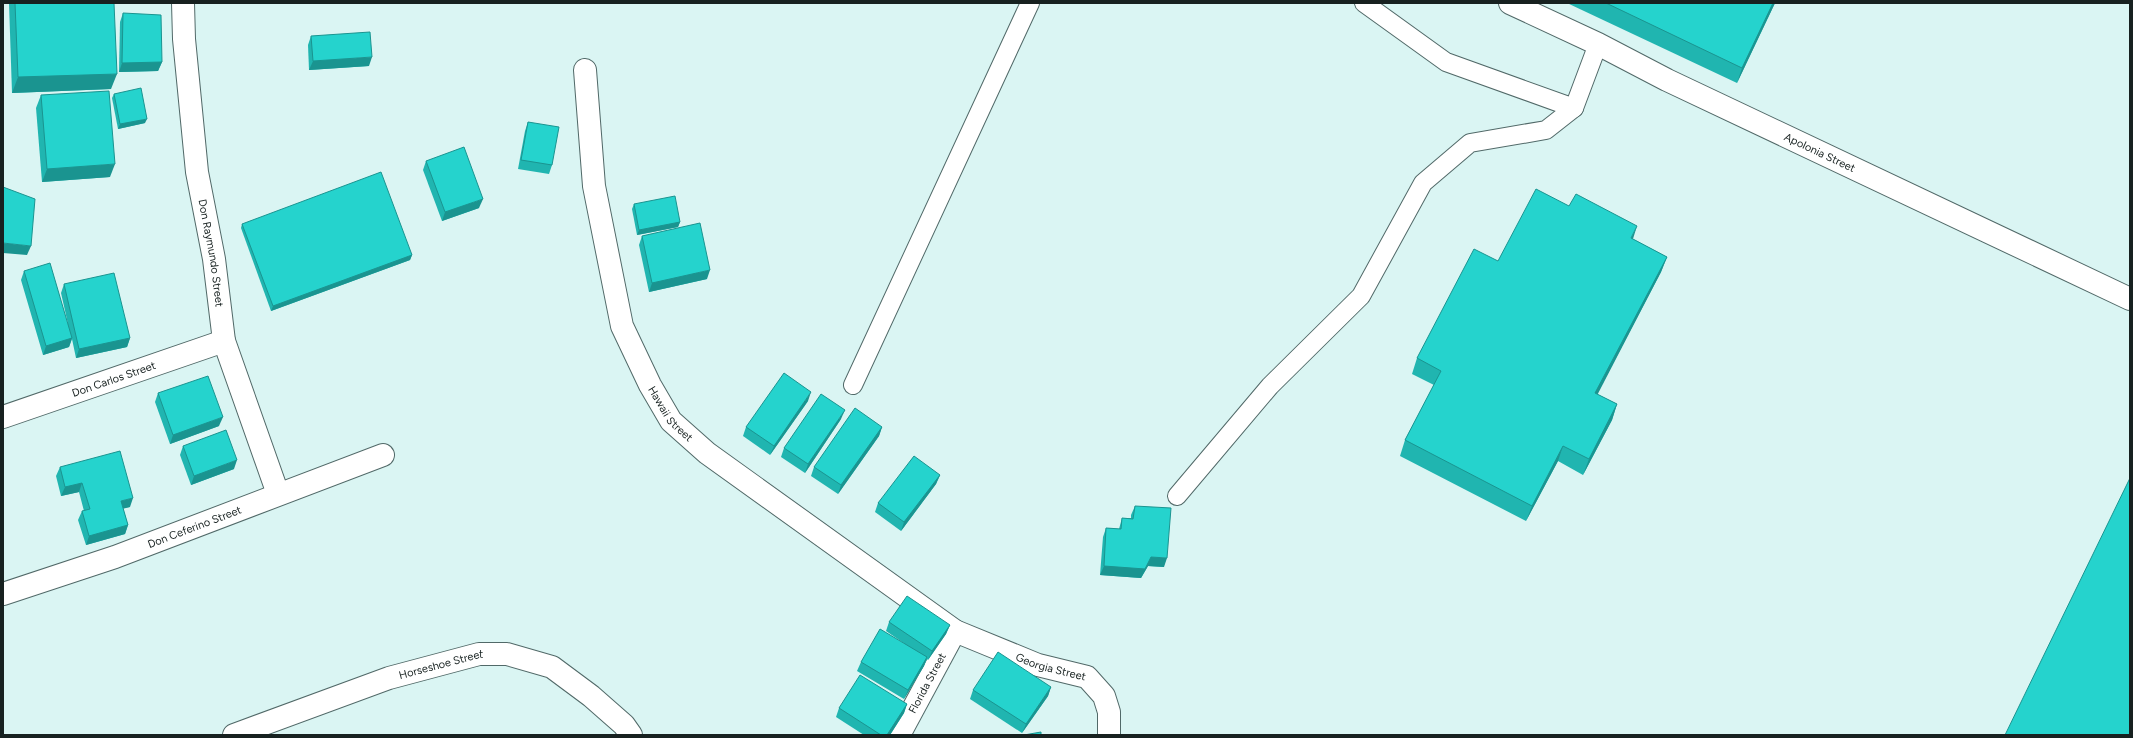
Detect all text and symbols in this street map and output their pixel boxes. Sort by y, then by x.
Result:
street label: Apolonia Street [1782,130,1857,175]
street label: Don Raymundo Street [195,198,226,308]
street label: Don Carlos Street [70,359,157,400]
street label: Hawaii Street [645,384,695,444]
street label: Don Ceferino Street [146,503,243,551]
street label: Horseshoe Street [398,648,483,682]
street label: Florida Street [906,651,949,716]
street label: Georgia Street [1014,651,1087,683]

